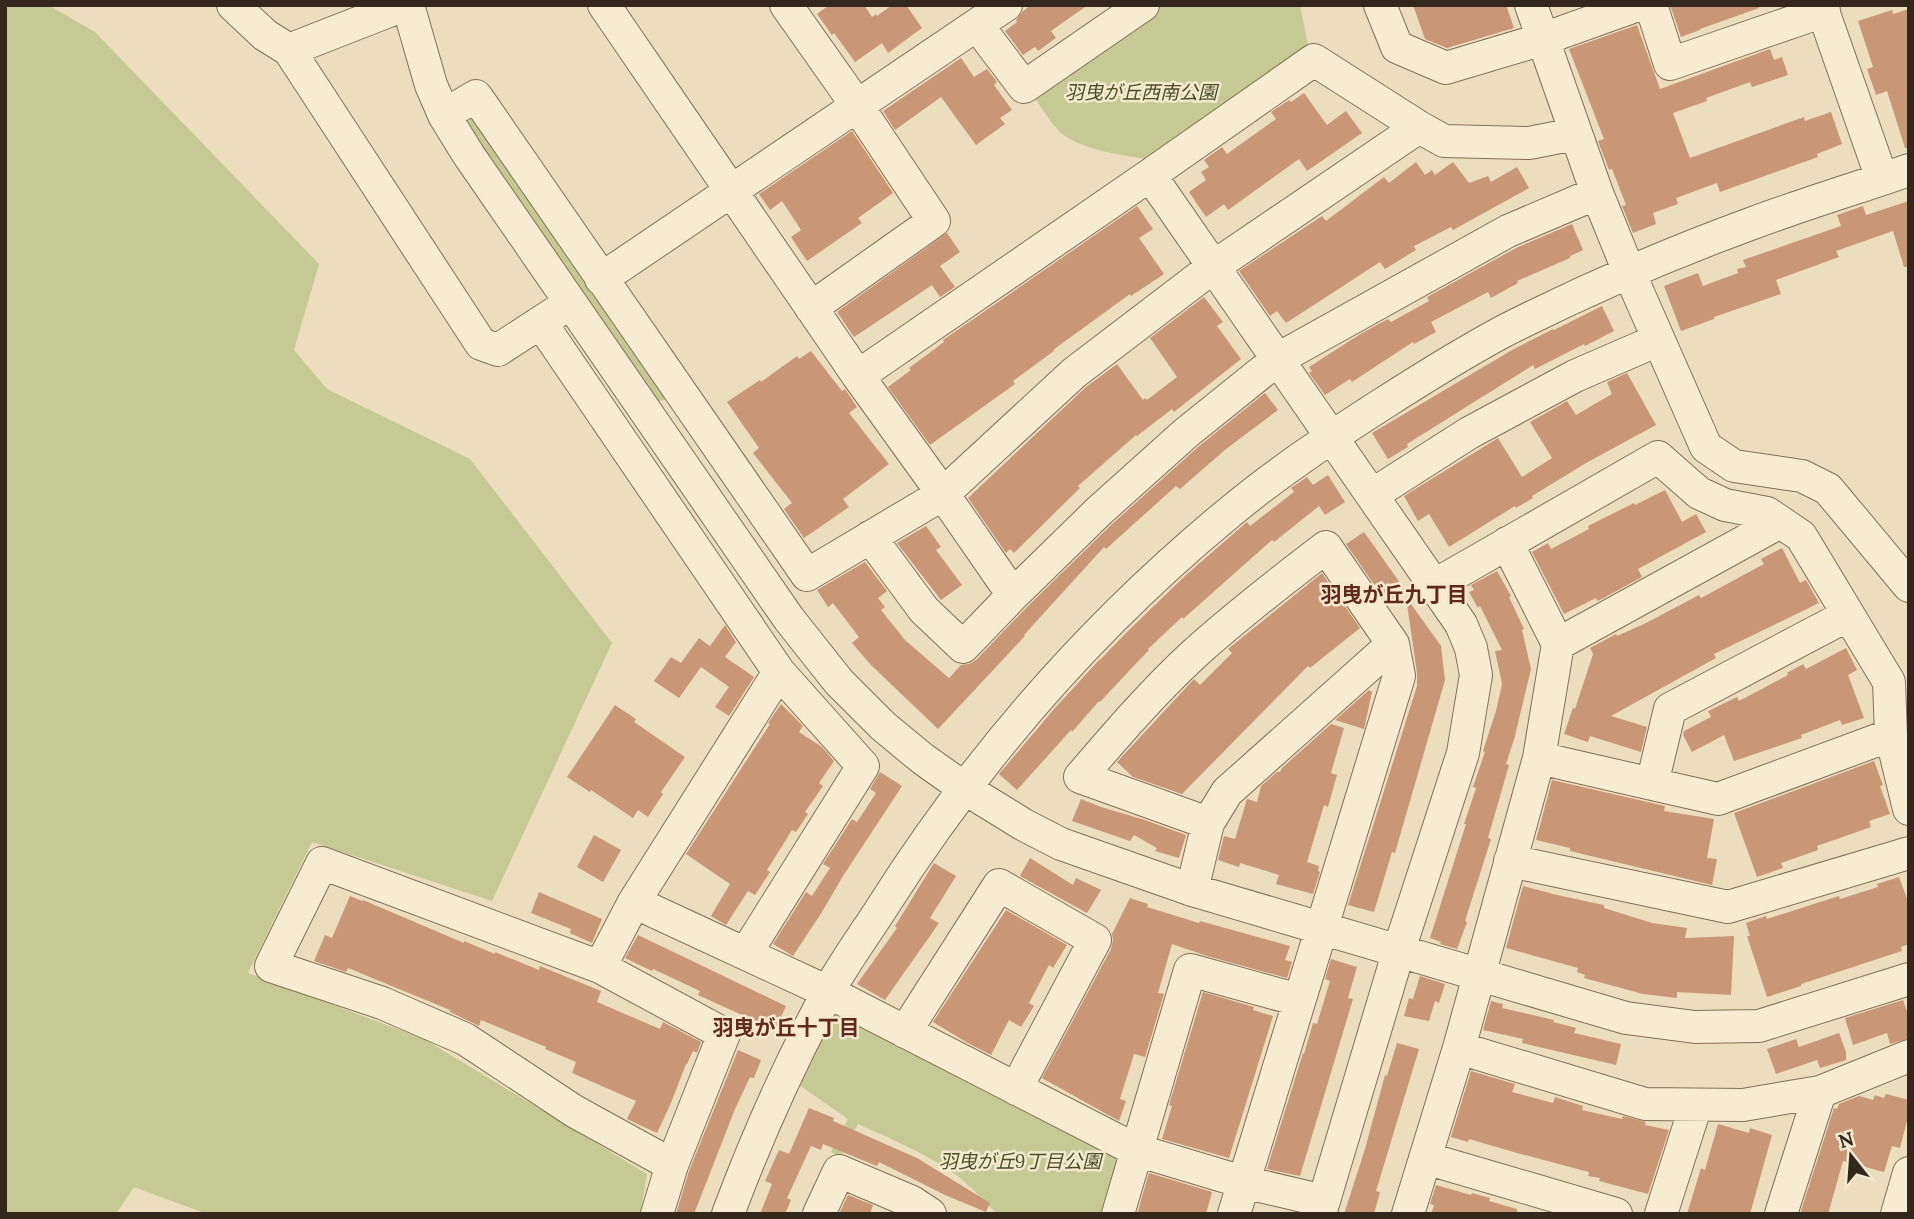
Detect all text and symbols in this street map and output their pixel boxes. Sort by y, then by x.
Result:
park label: 羽曳が丘西南公園 [1065,80,1220,104]
district label: 羽曳が丘九丁目 [1321,581,1468,608]
district label: 羽曳が丘十丁目 [713,1014,860,1041]
north arrow [1816,1121,1886,1191]
text: N [1835,1126,1857,1153]
park label: 羽曳が丘9丁目公園 [939,1149,1104,1173]

